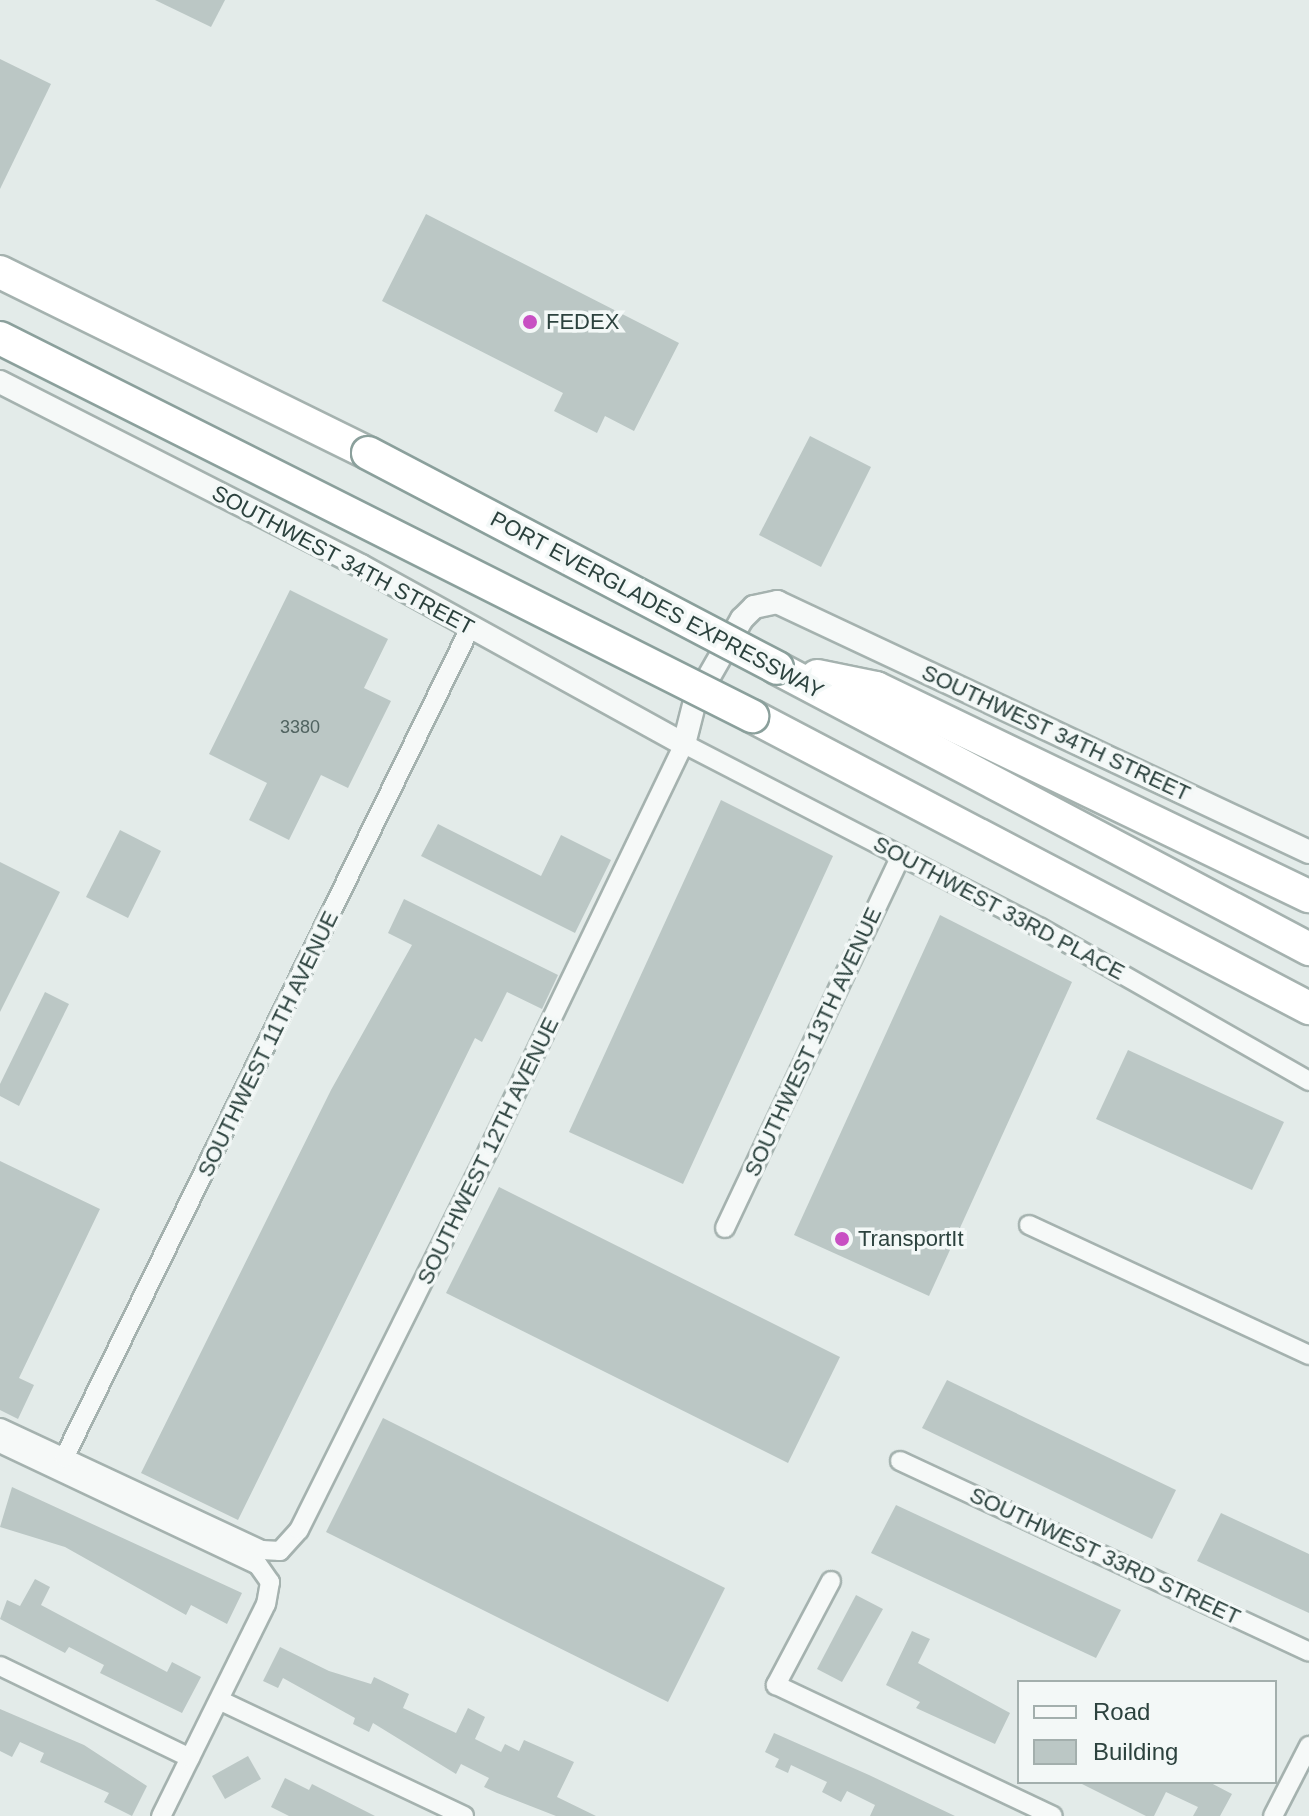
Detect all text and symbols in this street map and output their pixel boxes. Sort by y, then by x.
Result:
place label: FEDEX [546,309,619,335]
marker: FEDEX [521,313,539,331]
street label: SOUTHWEST 34TH STREET [207,479,479,641]
street label: PORT EVERGLADES EXPRESSWAY [486,506,828,704]
street label: SOUTHWEST 34TH STREET [917,659,1195,807]
house number: 3380 [280,716,320,738]
street label: SOUTHWEST 33RD PLACE [869,830,1129,986]
street label: SOUTHWEST 13TH AVENUE [739,903,887,1181]
street label: SOUTHWEST 11TH AVENUE [192,906,344,1182]
street label: SOUTHWEST 12TH AVENUE [411,1012,565,1290]
place label: TransportIt [858,1226,964,1252]
marker: TransportIt [833,1230,851,1248]
street label: SOUTHWEST 33RD STREET [965,1482,1245,1630]
legend [1017,1680,1277,1784]
text: Road [1093,1698,1150,1725]
text: Building [1093,1738,1178,1765]

